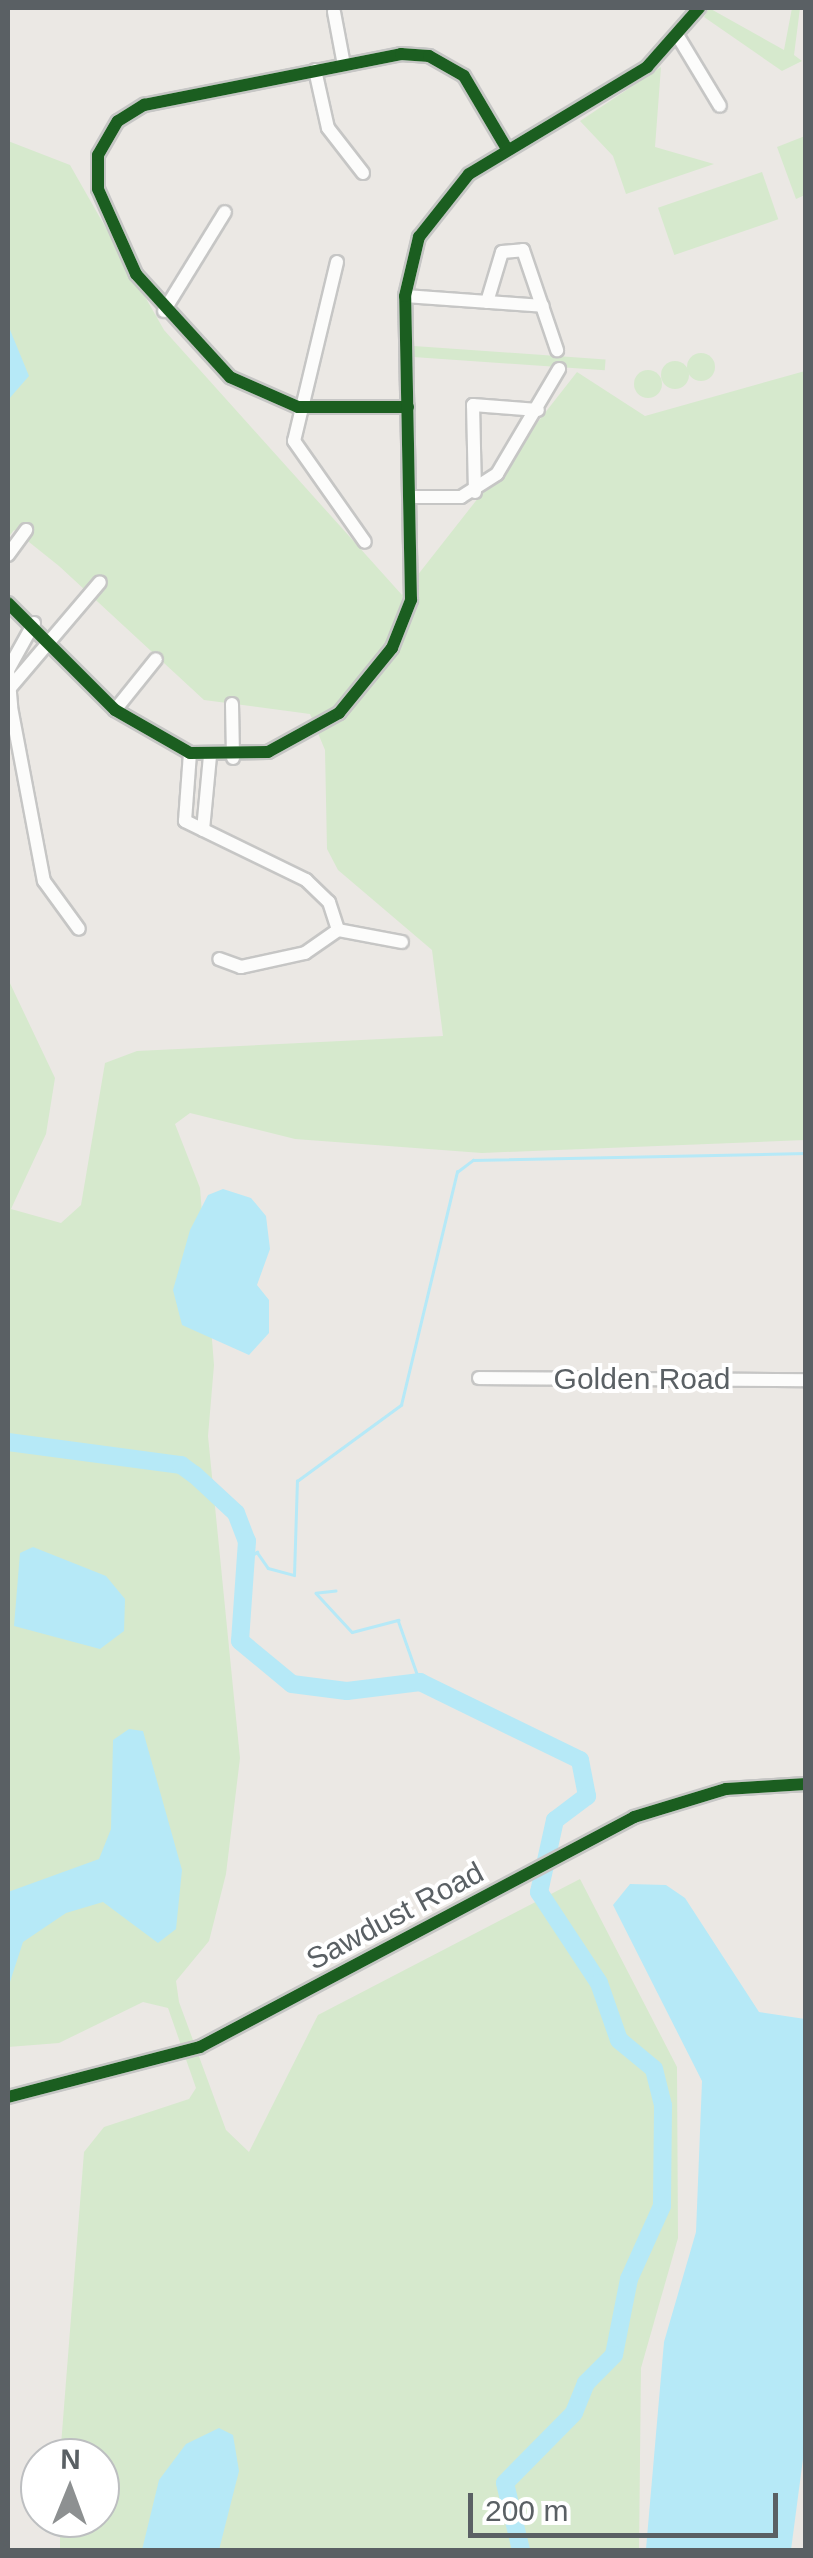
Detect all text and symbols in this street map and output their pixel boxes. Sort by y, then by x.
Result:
street label: Golden Road [554,1361,730,1397]
street label: Sawdust Road [300,1854,490,1978]
north arrow [20,2438,120,2538]
text: N [60,2444,81,2475]
scale bar [473,2473,783,2535]
text: 200 m [485,2494,568,2527]

